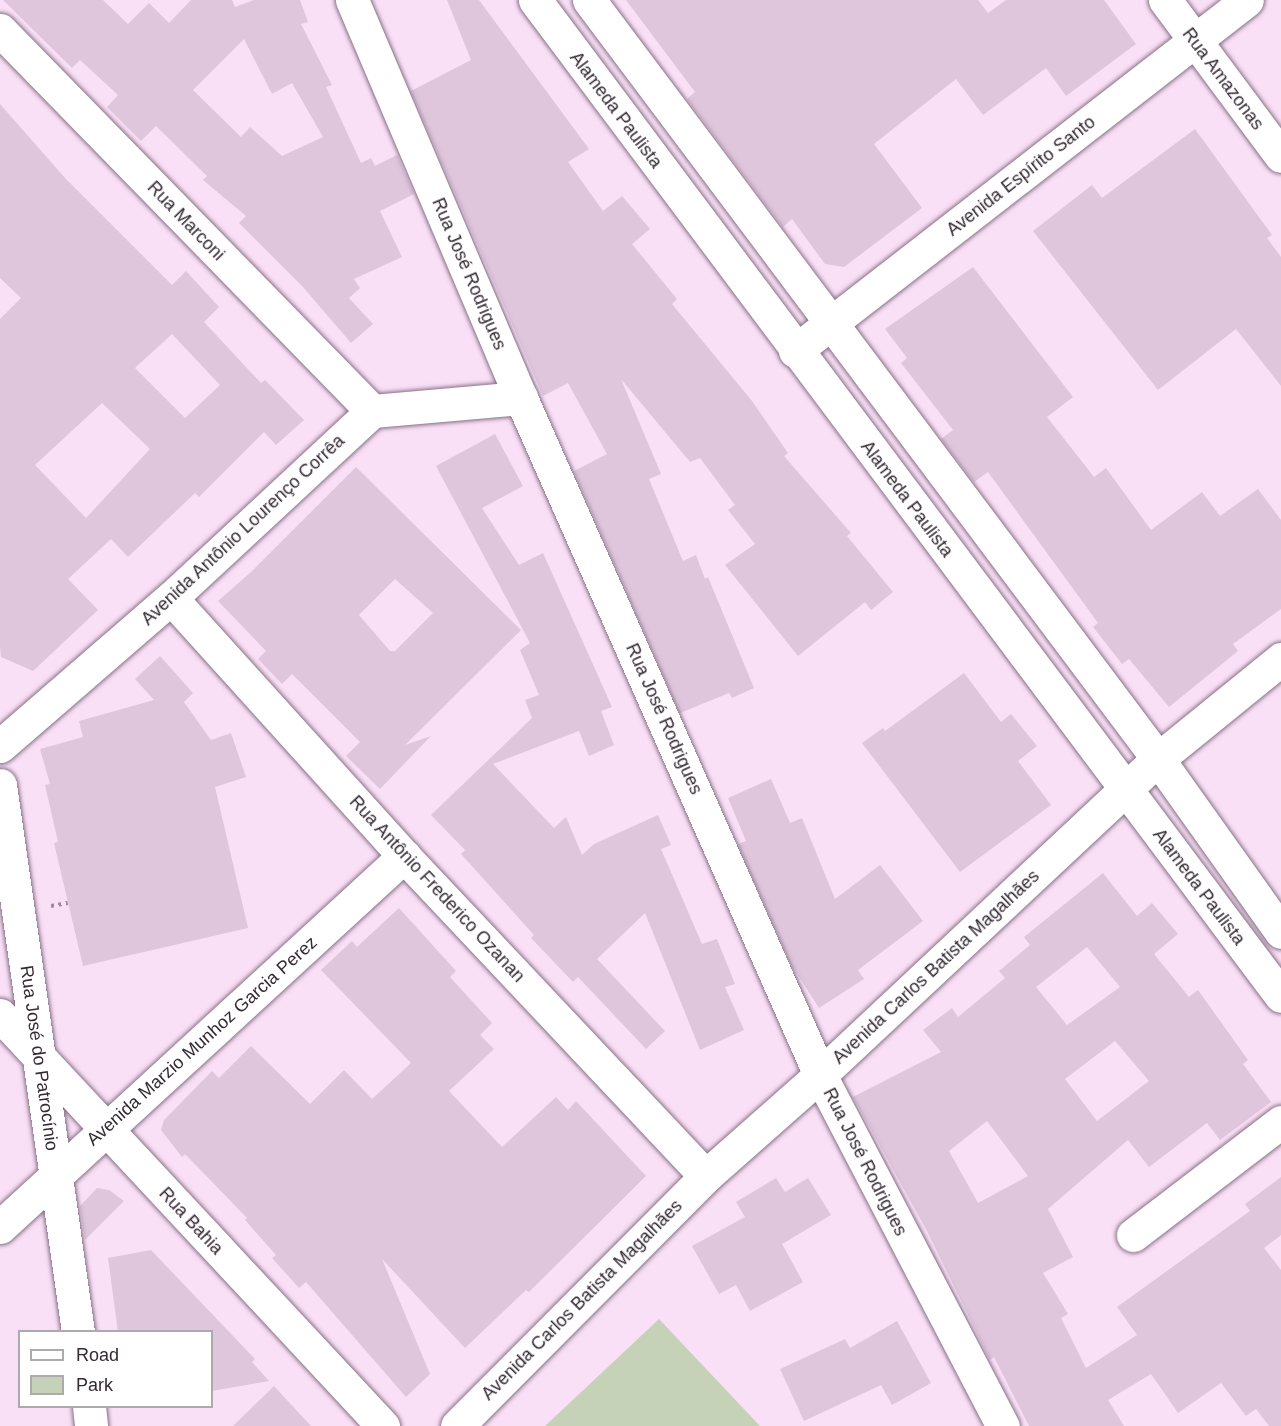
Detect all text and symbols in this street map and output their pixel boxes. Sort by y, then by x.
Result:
street label: Rua Amazonas [1177,23,1269,135]
street label: Alameda Paulista [565,48,667,172]
street label: Avenida Espírito Santo [942,111,1100,241]
street label: Rua Marconi [143,177,229,265]
street label: Rua José Rodrigues [427,195,511,353]
street label: Avenida Antônio Lourenço Corrêa [137,430,349,630]
street label: Alameda Paulista [856,437,958,561]
street label: Rua José Rodrigues [621,640,707,798]
street label: Rua Antônio Frederico Ozanan [344,791,530,987]
street label: Alameda Paulista [1148,825,1250,949]
street label: Avenida Carlos Batista Magalhães [828,865,1044,1069]
street label: Avenida Marzio Munhoz Garcia Perez [82,932,322,1150]
street label: Rua José do Patrocínio [15,964,63,1152]
street label: Rua José Rodrigues [818,1084,912,1240]
street label: Rua Bahia [154,1183,228,1259]
street label: Avenida Carlos Batista Magalhães [477,1195,687,1405]
legend [18,1330,213,1408]
text: Road [76,1345,119,1365]
text: Park [76,1375,113,1395]

